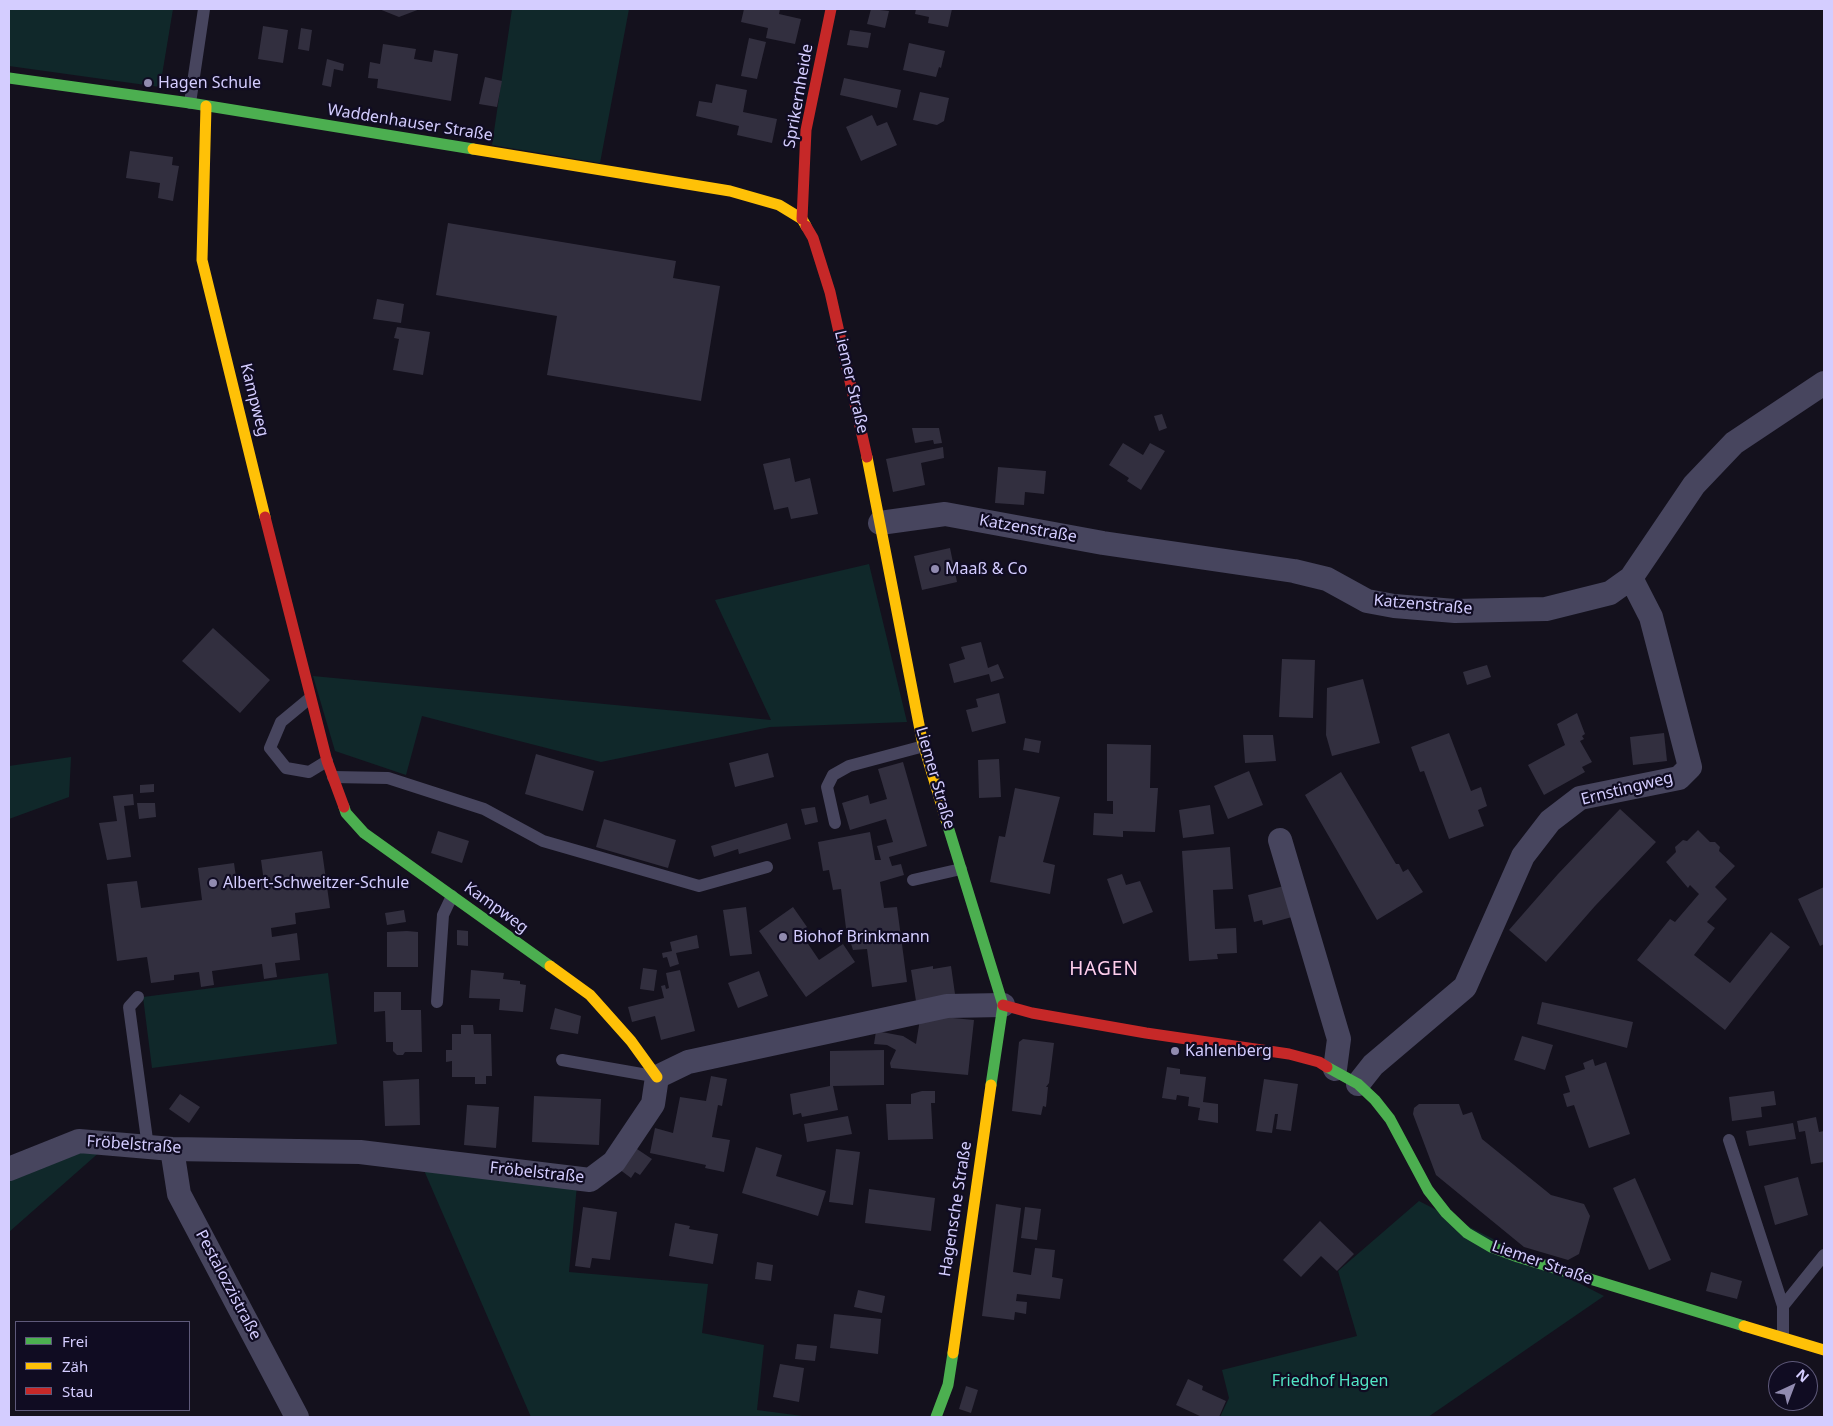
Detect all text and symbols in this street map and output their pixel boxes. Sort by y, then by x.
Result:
street label: Sprikernheide [780,42,818,150]
place label: Hagen Schule [158,73,261,93]
marker: Hagen Schule [142,77,154,89]
street label: Waddenhauser Straße [326,100,494,146]
street label: Liemer Straße [830,329,872,435]
street label: Kampweg [236,361,272,439]
street label: Katzenstraße [978,511,1078,547]
place label: Maaß & Co [945,559,1027,579]
marker: Maaß & Co [929,563,941,575]
street label: Katzenstraße [1373,591,1473,619]
street label: Liemer Straße [911,725,959,831]
street label: Ernstingweg [1579,768,1675,810]
place label: Albert-Schweitzer-Schule [223,873,409,893]
marker: Albert-Schweitzer-Schule [207,877,219,889]
street label: Kampweg [460,878,532,938]
place label: Biohof Brinkmann [793,927,930,947]
marker: Biohof Brinkmann [777,931,789,943]
district label: HAGEN [1069,959,1139,981]
place label: Kahlenberg [1185,1041,1272,1061]
marker: Kahlenberg [1169,1045,1181,1057]
street label: Fröbelstraße [86,1132,182,1158]
street label: Hagensche Straße [936,1140,976,1278]
street label: Fröbelstraße [489,1158,585,1188]
street label: Pestalozzistraße [191,1227,265,1343]
street label: Liemer Straße [1489,1237,1595,1289]
legend [15,1321,190,1411]
text: Frei [62,1331,88,1351]
text: Zäh [62,1356,88,1376]
north arrow [1768,1361,1818,1411]
text: N [1792,1365,1814,1386]
park label: Friedhof Hagen [1272,1371,1388,1391]
text: Stau [62,1381,93,1401]

